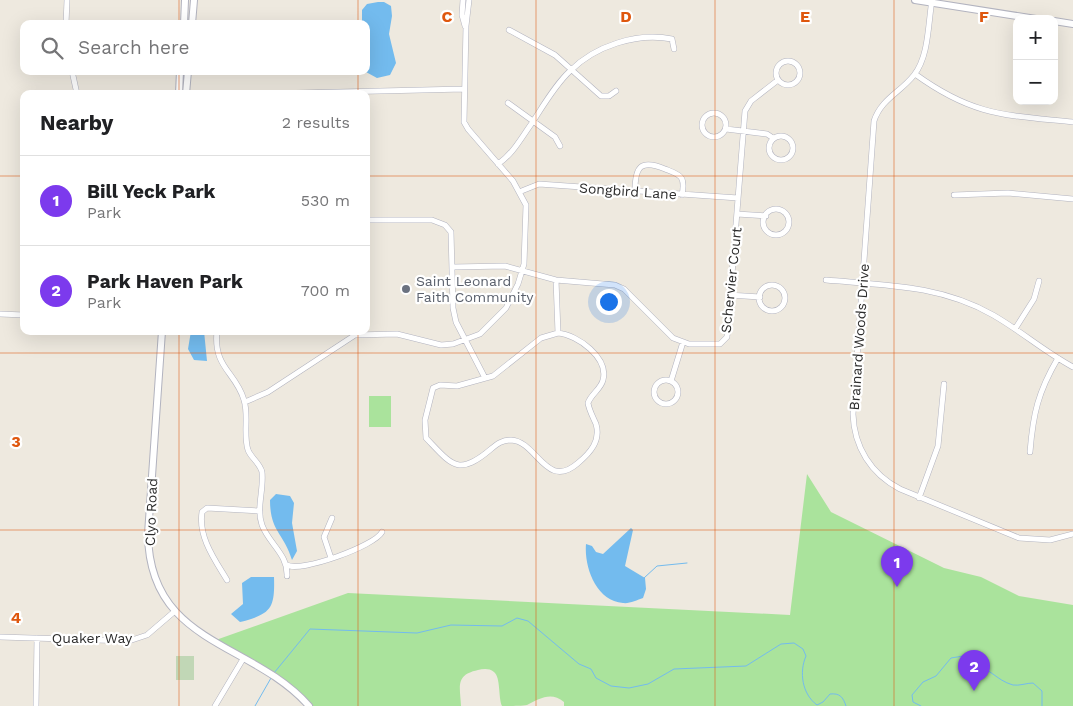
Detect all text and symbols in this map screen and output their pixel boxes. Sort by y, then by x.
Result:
text: C [442,7,453,26]
text: D [620,7,632,26]
text: E [800,7,810,26]
text: F [979,7,989,26]
map controls [1013,15,1058,105]
button: + [1013,15,1058,60]
search box [20,20,370,75]
icon: search [38,34,66,62]
text: Search here [78,36,189,59]
button: − [1013,60,1058,105]
text: Nearby [40,110,113,135]
text: 2 results [282,113,350,132]
text: Bill Yeck Park [87,180,215,203]
street label: Songbird Lane [579,180,677,202]
text: 1 [53,191,59,210]
text: 530 m [301,191,350,210]
text: Park [87,203,121,222]
street label: Schervier Court [717,226,745,334]
street label: Brainard Woods Drive [846,263,872,411]
text: Park Haven Park [87,270,243,293]
place label: Saint Leonard Faith Community [416,273,534,305]
text: 2 [51,281,61,300]
text: 700 m [301,281,350,300]
marker: Saint Leonard Faith Community [400,283,412,295]
your location [596,289,622,315]
text: Park [87,293,121,312]
text: 3 [11,432,21,451]
street label: Clyo Road [142,478,160,546]
pin: 1 [881,546,913,587]
text: 4 [11,608,21,627]
street label: Quaker Way [52,630,133,646]
pin: 2 [958,650,990,691]

